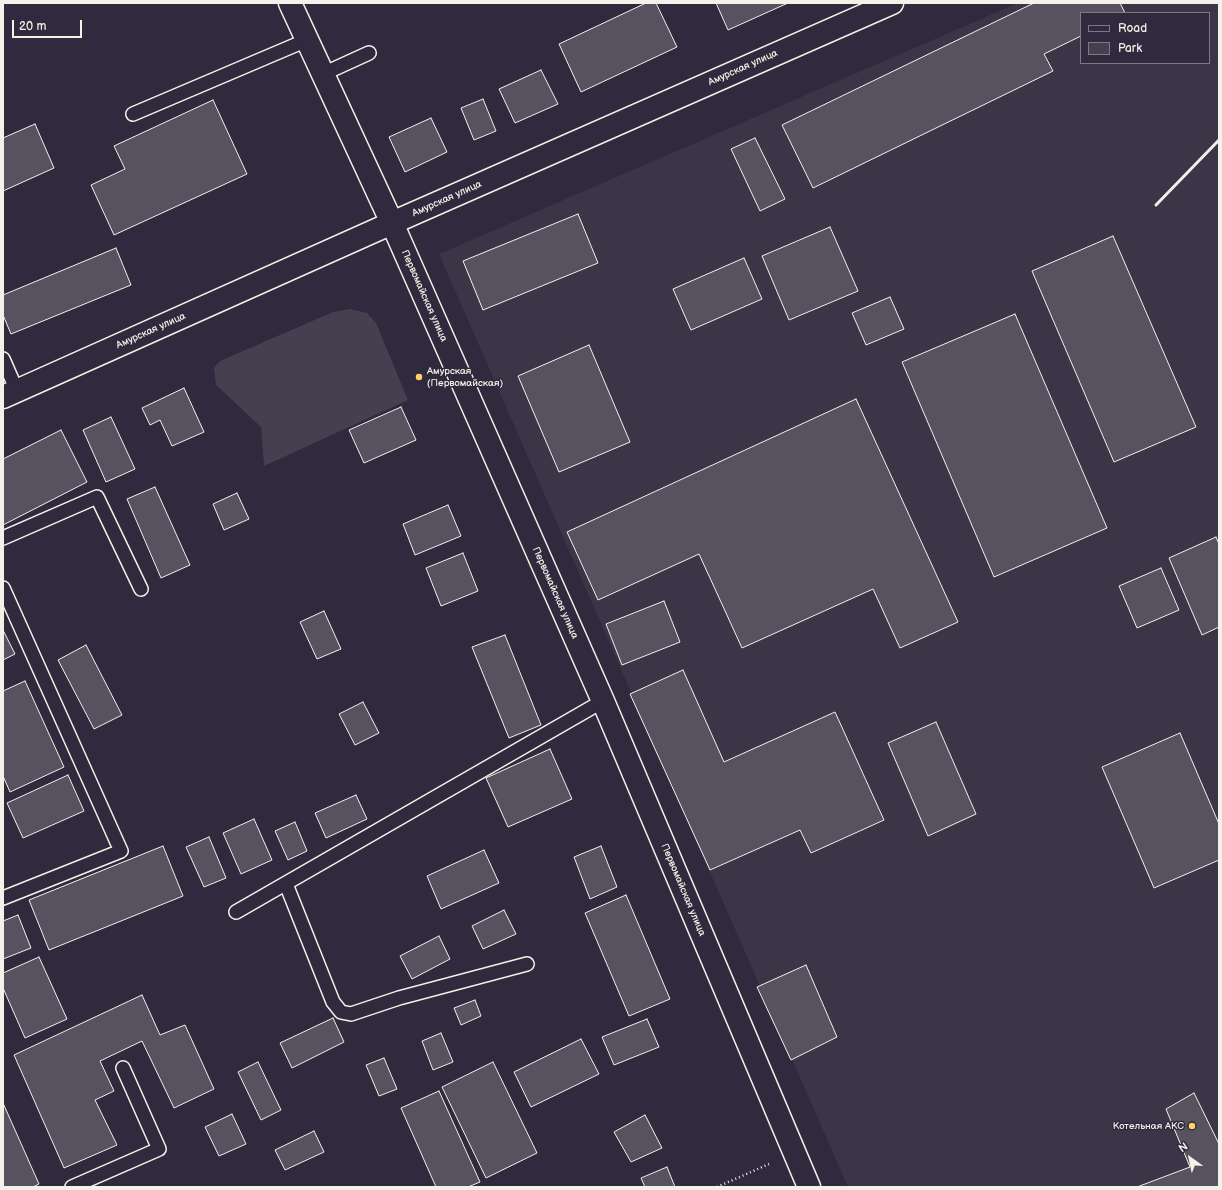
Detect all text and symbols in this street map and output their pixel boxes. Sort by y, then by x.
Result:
scale bar [14,12,84,38]
legend [1080,12,1210,64]
text: 20 m [19,19,46,34]
text: Road [1118,21,1147,36]
text: Park [1118,41,1142,56]
street label: Амурская улица [706,47,780,89]
street label: Амурская улица [410,178,484,220]
street label: Первомайская улица [398,248,450,344]
street label: Амурская улица [114,310,188,352]
place label: Амурская (Первомайская) [427,365,503,388]
marker: Амурская (Первомайская) [414,372,424,382]
street label: Первомайская улица [529,545,581,641]
street label: Первомайская улица [658,842,708,938]
place label: Котельная АКС [1113,1120,1184,1132]
marker: Котельная АКС [1187,1121,1197,1131]
north arrow [1170,1138,1210,1178]
text: N [1176,1140,1190,1155]

